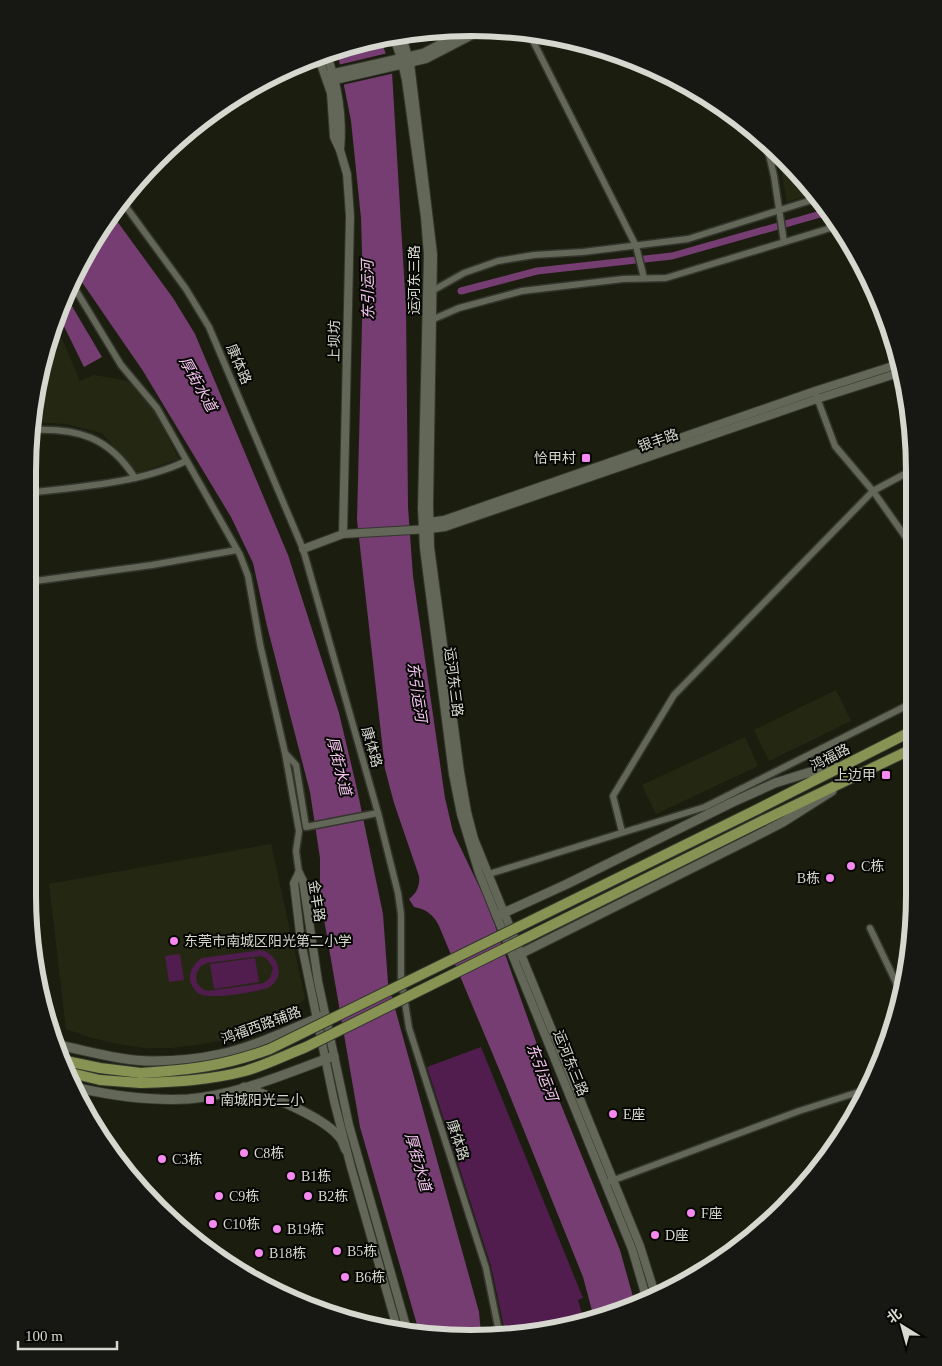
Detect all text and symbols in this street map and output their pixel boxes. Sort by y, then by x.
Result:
street label: 运河东三路 [407,245,422,315]
water label: 东引运河 [359,257,377,320]
street label: 上坝坊 [326,320,342,362]
street label: 康体路 [223,342,254,386]
water label: 厚街水道 [176,354,221,416]
street label: 银丰路 [636,427,680,454]
place label: 恰甲村 [534,450,576,466]
marker: 恰甲村 [580,452,592,464]
street label: 运河东三路 [442,646,465,718]
water label: 东引运河 [405,661,430,726]
street label: 康体路 [359,725,385,769]
water label: 厚街水道 [324,735,355,799]
street label: 鸿福路 [808,741,852,774]
place label: 上边甲 [834,768,876,783]
marker: 上边甲 [880,769,892,781]
place label: C栋 [861,858,884,874]
marker: C栋 [845,860,857,872]
place label: B栋 [797,870,820,886]
marker: B栋 [824,872,836,884]
street label: 金丰路 [306,879,327,923]
place label: 东莞市南城区阳光第二小学 [184,933,352,949]
marker: 东莞市南城区阳光第二小学 [168,935,180,947]
street label: 鸿福西路辅路 [219,1004,303,1047]
street label: 运河东三路 [550,1028,591,1098]
water label: 东引运河 [524,1041,561,1106]
place label: 南城阳光二小 [220,1093,304,1108]
marker: 南城阳光二小 [204,1094,216,1106]
place label: E座 [623,1107,646,1122]
marker: E座 [607,1108,619,1120]
street label: 康体路 [444,1118,471,1162]
water label: 厚街水道 [402,1131,435,1195]
place label: C8栋 [254,1145,284,1161]
marker: C8栋 [238,1147,250,1159]
place label: C3栋 [172,1151,202,1167]
marker: C3栋 [156,1153,168,1165]
place label: B1栋 [301,1168,331,1184]
marker: B1栋 [285,1170,297,1182]
place label: C9栋 [229,1188,259,1204]
place label: B2栋 [318,1188,348,1204]
marker: C9栋 [213,1190,225,1202]
marker: B2栋 [302,1190,314,1202]
place label: F座 [701,1206,723,1221]
marker: F座 [685,1207,697,1219]
place label: C10栋 [223,1216,260,1232]
marker: C10栋 [207,1218,219,1230]
place label: B19栋 [287,1221,324,1237]
marker: B19栋 [271,1223,283,1235]
place label: D座 [665,1228,689,1243]
marker: D座 [649,1229,661,1241]
place label: B5栋 [347,1243,377,1259]
place label: B18栋 [269,1245,306,1261]
marker: B5栋 [331,1245,343,1257]
marker: B18栋 [253,1247,265,1259]
place label: B6栋 [355,1269,385,1285]
marker: B6栋 [339,1271,351,1283]
north arrow [877,1301,927,1351]
text: 北 [884,1306,905,1326]
scale bar [18,1318,116,1350]
text: 100 m [25,1328,63,1344]

